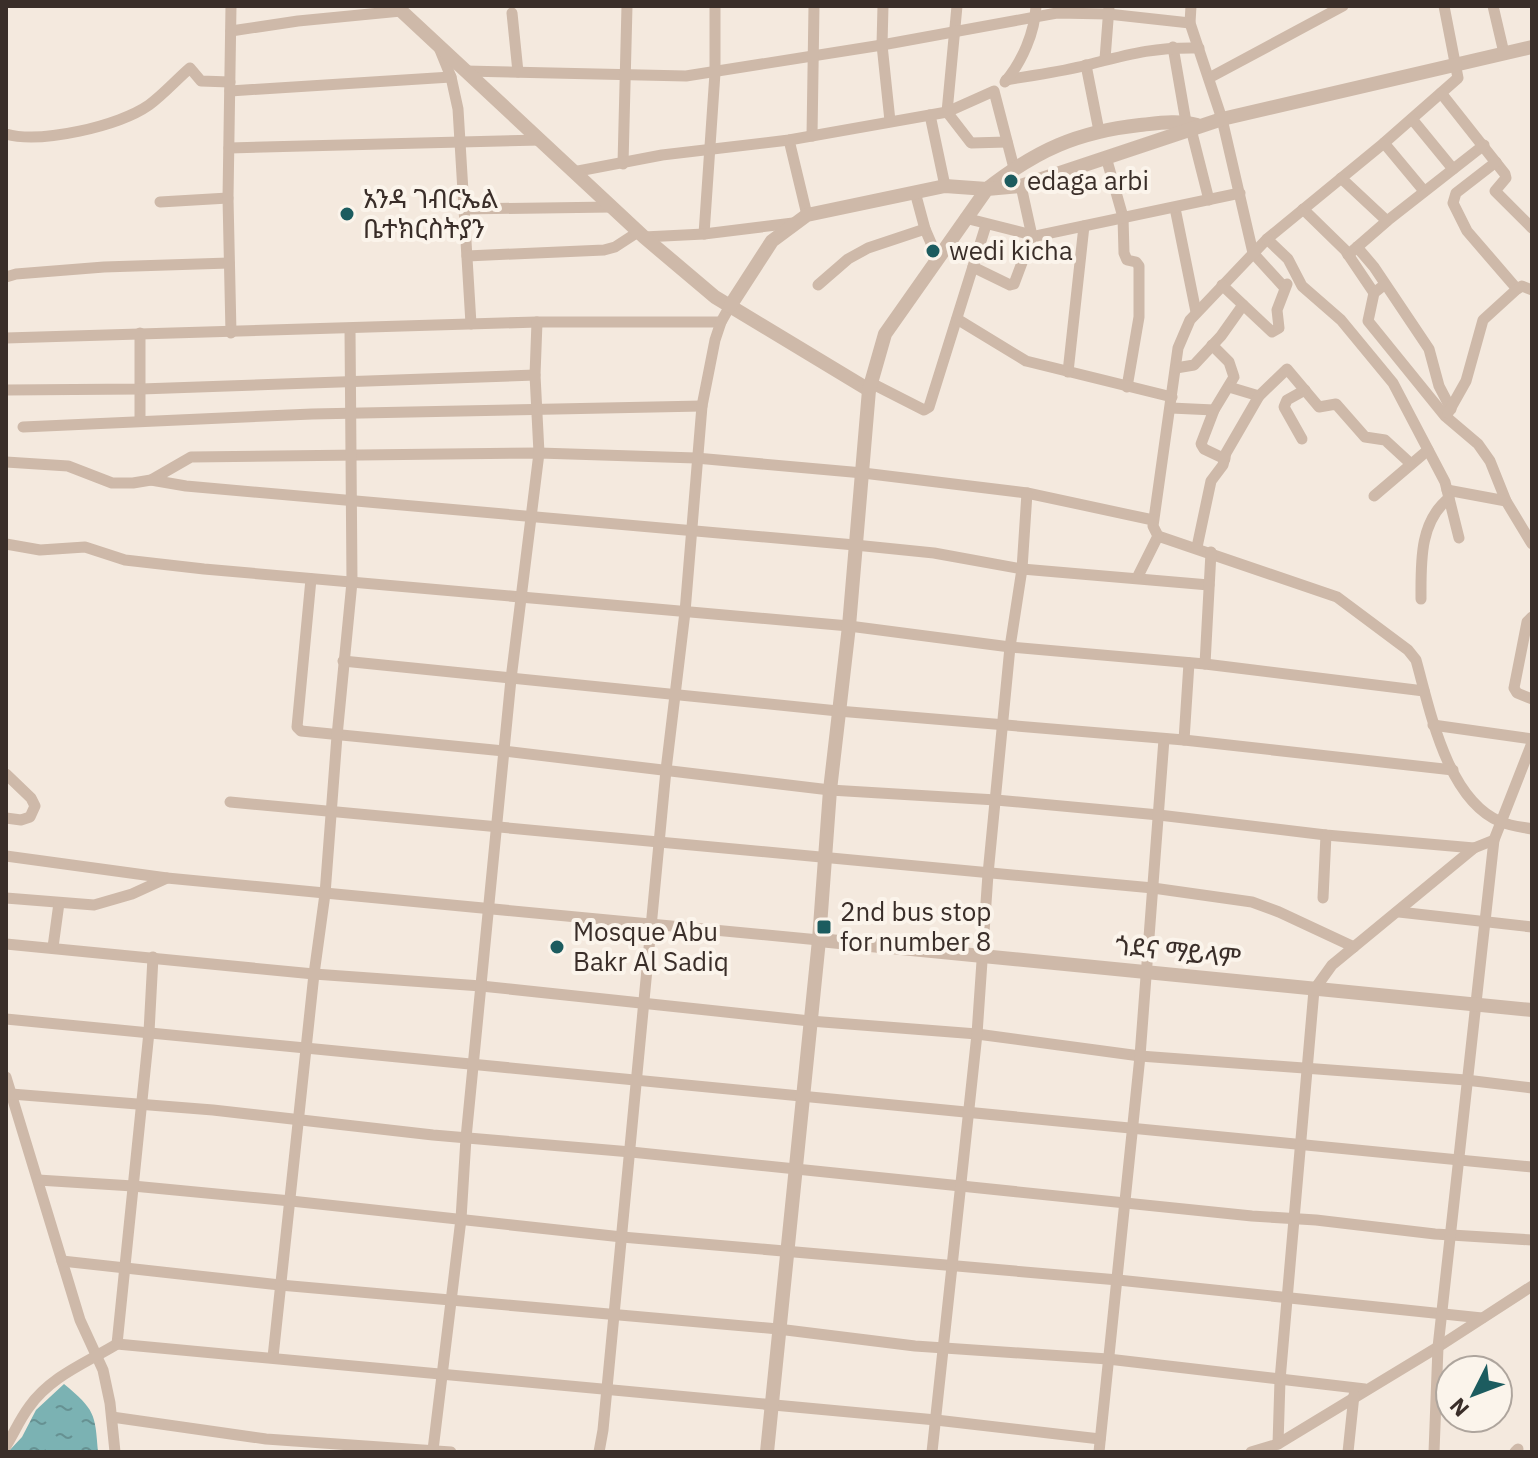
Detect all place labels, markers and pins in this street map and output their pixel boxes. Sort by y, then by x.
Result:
place label: edaga arbi [1027,163,1149,197]
marker: edaga arbi [1002,172,1020,190]
place label: አንዳ ገብርኤል ቤተክርስትያን [363,181,498,245]
marker: አንዳ ገብርኤል ቤተክርስትያን [338,205,356,223]
place label: wedi kicha [949,233,1073,267]
marker: wedi kicha [924,242,942,260]
place label: 2nd bus stop for number 8 [840,894,991,958]
place label: Mosque Abu Bakr Al Sadiq [573,914,729,978]
marker: 2nd bus stop for number 8 [815,918,833,936]
marker: Mosque Abu Bakr Al Sadiq [548,938,566,956]

